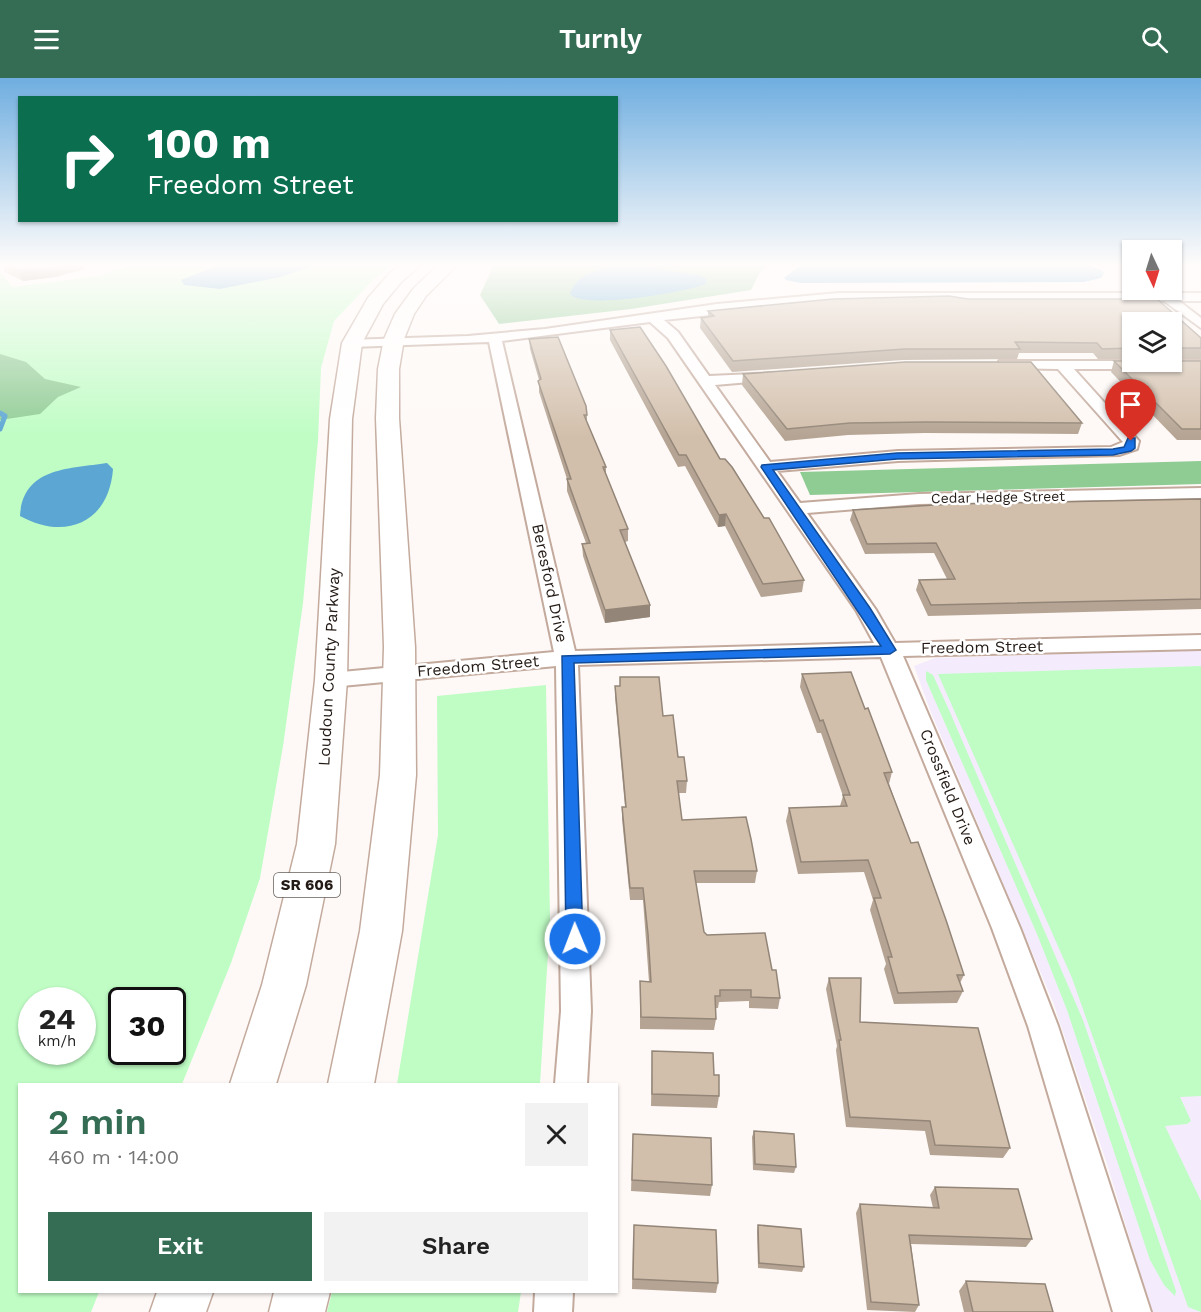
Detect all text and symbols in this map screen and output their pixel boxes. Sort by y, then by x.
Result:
icon: menu [30,23,63,56]
text: Turnly [559,23,642,55]
icon: search [1138,23,1171,56]
text: 100 m [147,119,271,168]
icon: right [48,120,126,198]
text: Freedom Street [147,169,353,201]
north arrow [1122,240,1182,300]
map controls [1122,240,1182,372]
button: layers [1122,312,1182,372]
pin [1105,379,1156,441]
icon: arrive [1114,388,1147,421]
street label: Cedar Hedge Street [931,488,1065,506]
street label: Beresford Drive [528,522,572,644]
street label: Loudoun County Parkway [314,567,344,767]
street label: Freedom Street [921,636,1044,658]
street label: Freedom Street [416,651,540,681]
street label: Crossfield Drive [916,726,980,848]
road number: SR 606 [274,873,340,897]
position arrow [543,907,607,971]
speed limit sign: 30 [108,987,186,1065]
text: 24 [39,1001,75,1036]
text: km/h [38,1032,76,1050]
text: 2 min [48,1101,147,1143]
button: close [525,1103,588,1166]
text: 460 m · 14:00 [48,1145,179,1169]
button: Exit [48,1212,312,1281]
button: Share [324,1212,588,1281]

